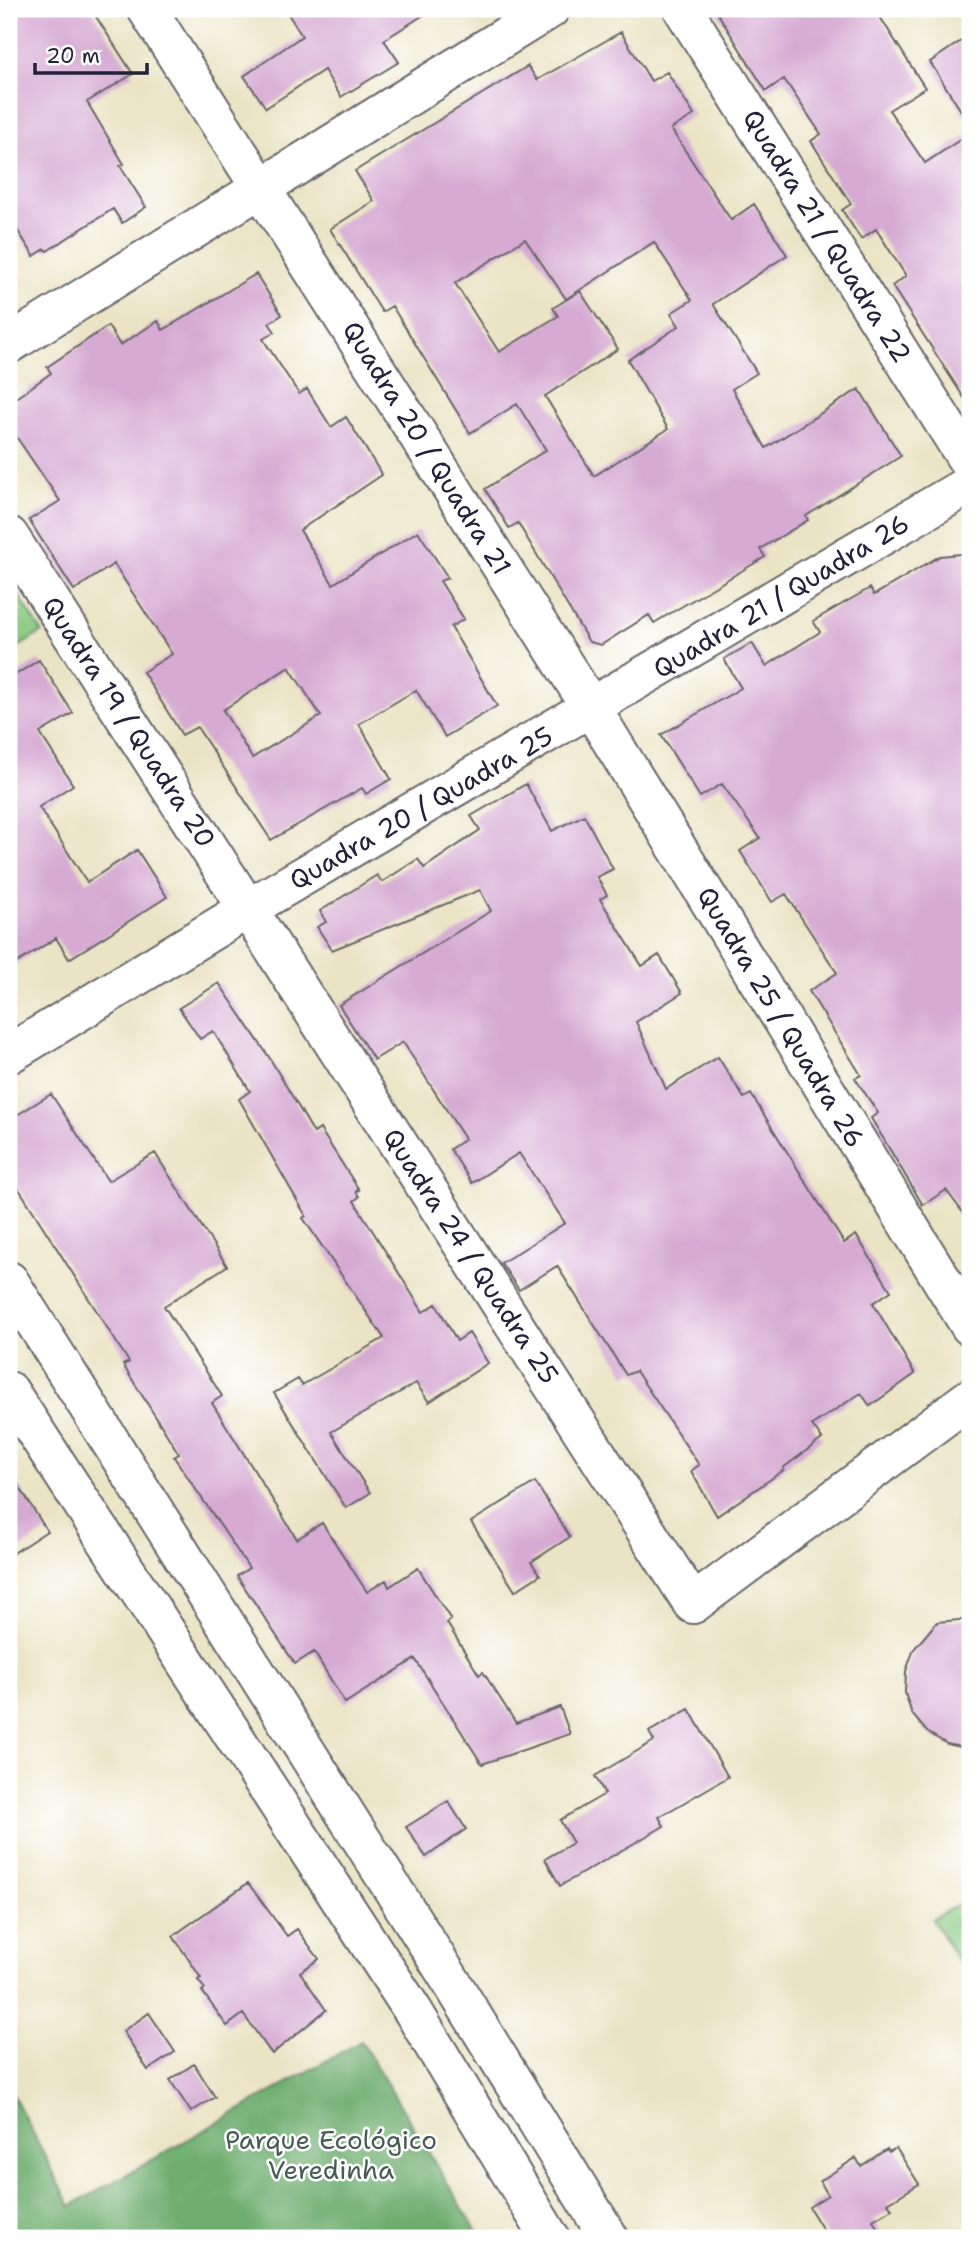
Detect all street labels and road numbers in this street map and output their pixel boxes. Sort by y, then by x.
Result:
street label: Quadra 21 / Quadra 22 [735,102,920,369]
street label: Quadra 20 / Quadra 21 [335,314,520,581]
street label: Quadra 21 / Quadra 26 [646,505,915,686]
street label: Quadra 19 / Quadra 20 [35,589,224,854]
street label: Quadra 20 / Quadra 25 [283,718,559,897]
street label: Quadra 25 / Quadra 26 [690,880,873,1154]
street label: Quadra 24 / Quadra 25 [376,1121,567,1390]

